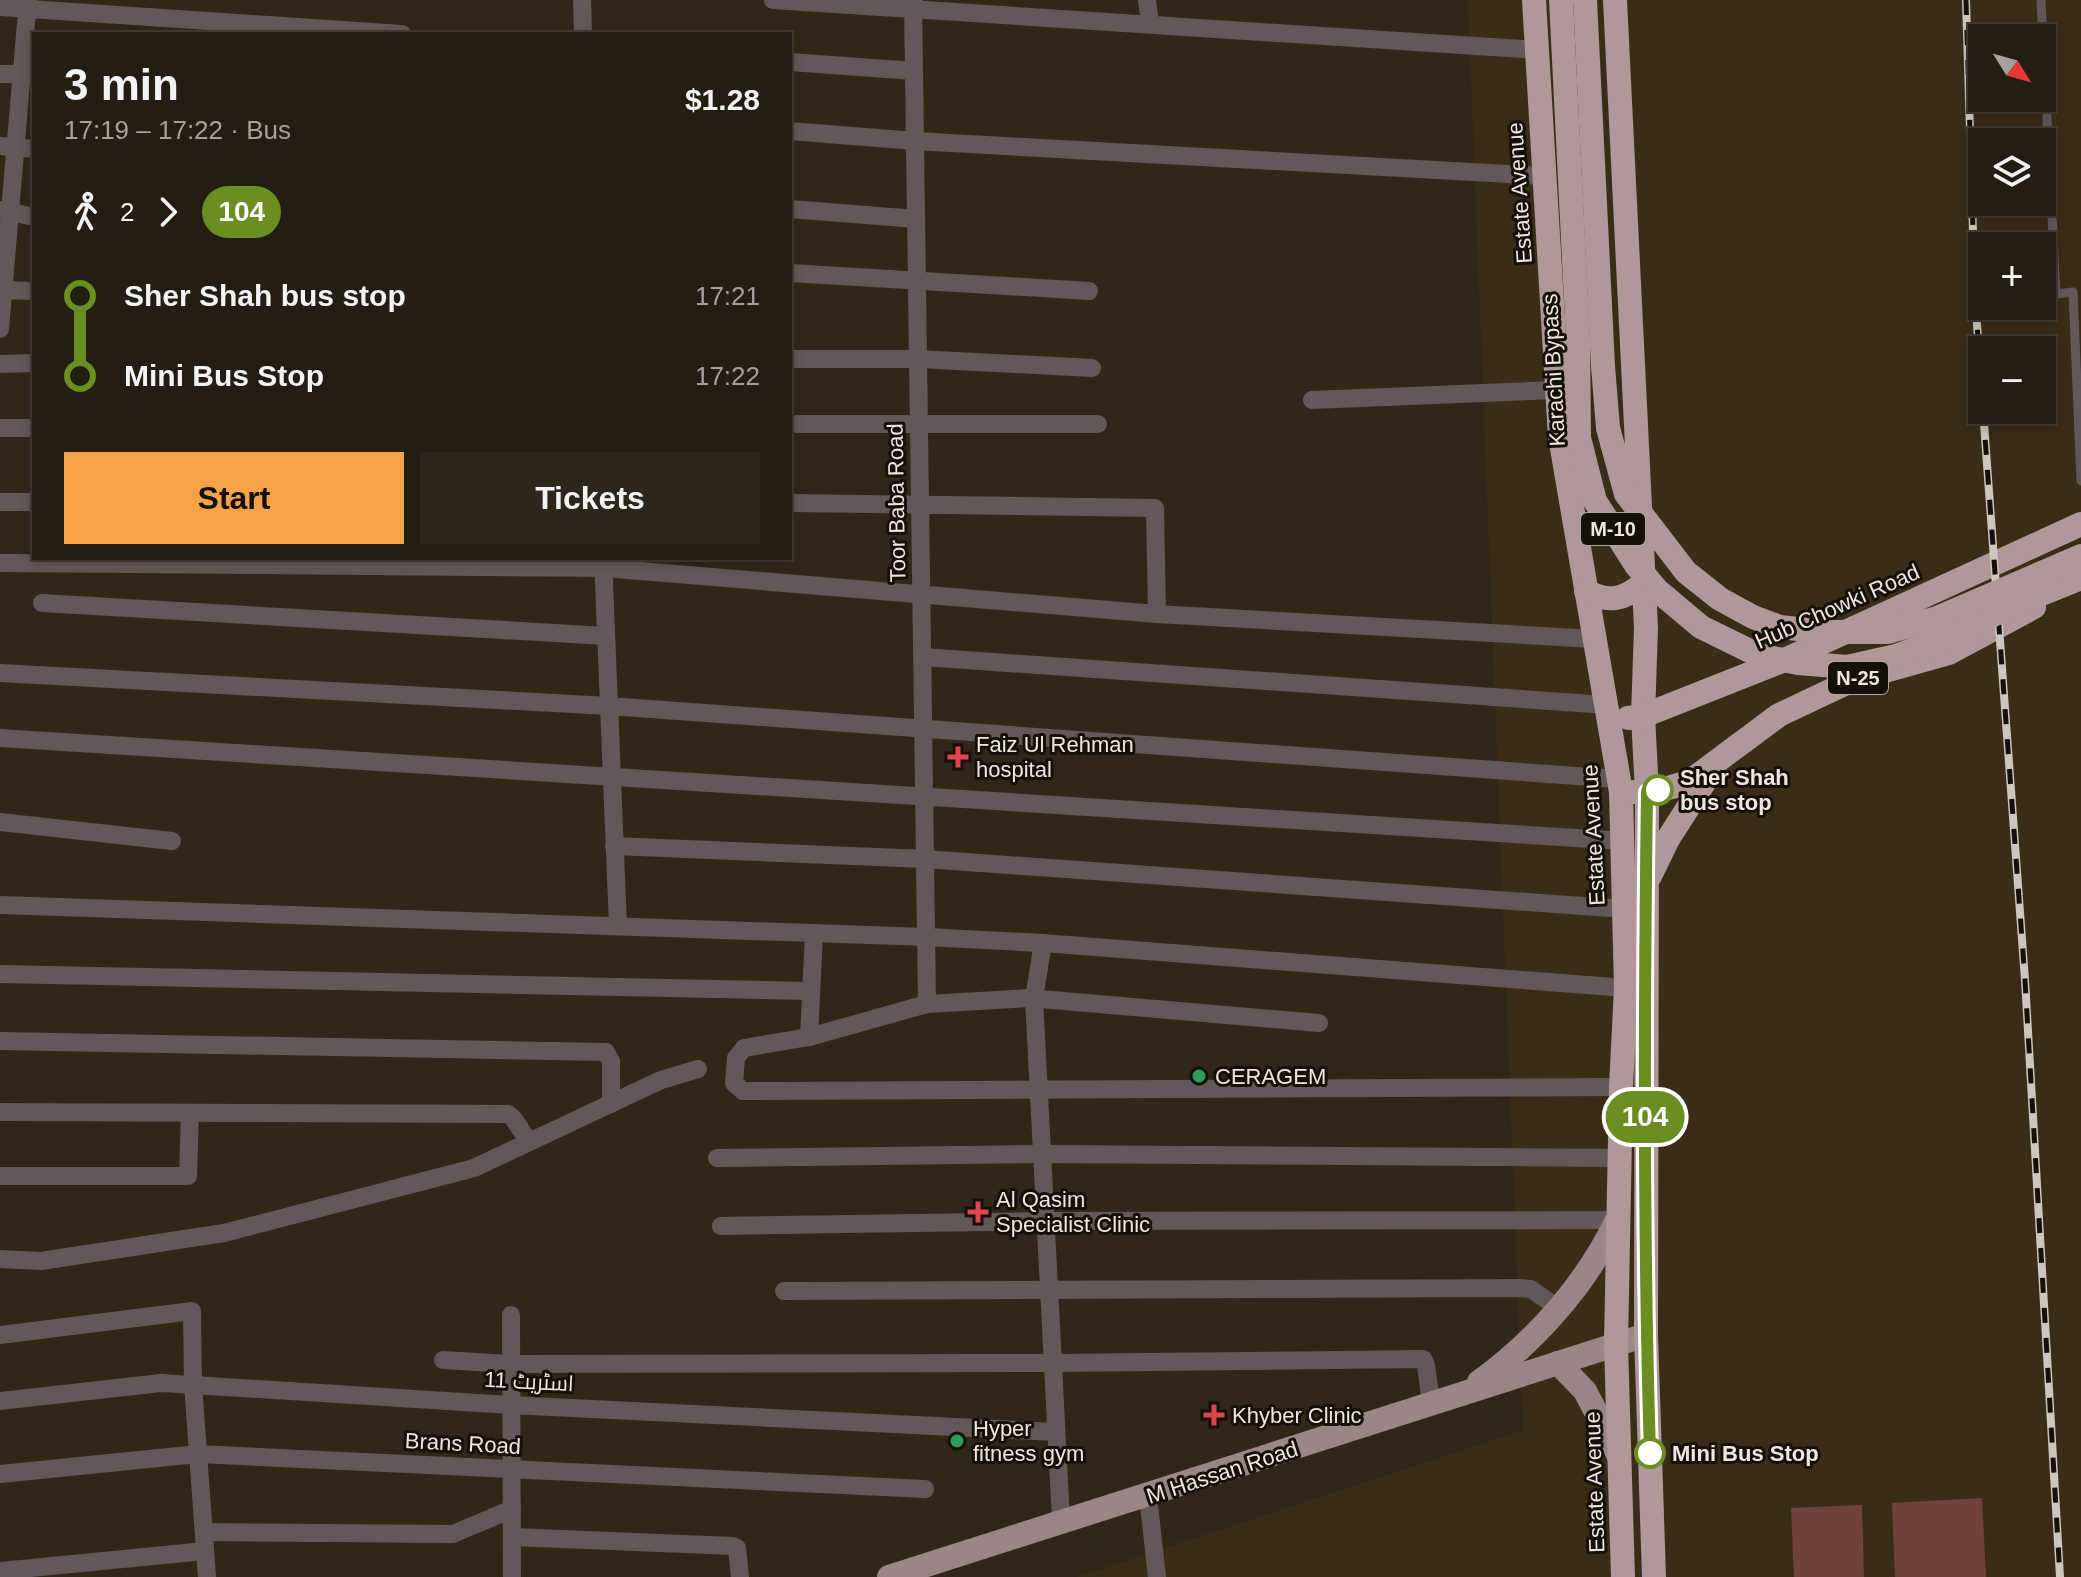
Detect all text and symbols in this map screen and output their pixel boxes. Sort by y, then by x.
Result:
north arrow [1968,24,2056,112]
map controls [1968,24,2056,424]
text: 3 min [64,60,179,109]
text: $1.28 [685,83,760,116]
text: 17:19 – 17:22 · Bus [64,115,291,145]
street label: Estate Avenue [1502,122,1537,264]
button: layers [1968,128,2056,216]
icon: walk [64,190,108,234]
icon: forward [146,190,190,234]
text: 104 [218,196,265,227]
text: 2 [120,197,134,227]
button: + [1968,232,2056,320]
text: Sher Shah bus stop [124,279,406,312]
text: 17:21 [695,281,760,311]
street label: Karachi Bypass [1537,293,1570,447]
button: − [1968,336,2056,424]
text: Mini Bus Stop [124,359,324,392]
text: 17:22 [695,361,760,391]
street label: Toor Baba Road [883,423,910,583]
button: Start [64,452,404,544]
button: Tickets [420,452,760,544]
road number: M-10 [1581,513,1645,545]
street label: Hub Chowki Road [1751,559,1923,654]
road number: N-25 [1828,662,1888,694]
place label: Faiz Ul Rehman hospital [976,732,1134,782]
marker: Faiz Ul Rehman hospital [947,746,969,768]
street label: Estate Avenue [1577,764,1610,906]
place label: Sher Shah bus stop [1680,765,1789,815]
marker: Sher Shah bus stop [1643,775,1673,805]
place label: CERAGEM [1215,1064,1326,1089]
marker: CERAGEM [1190,1067,1208,1085]
line badge: 104 [1599,1091,1691,1143]
text: 104 [1622,1101,1668,1132]
place label: Al Qasim Specialist Clinic [996,1187,1150,1237]
marker: Al Qasim Specialist Clinic [967,1201,989,1223]
street label: اسٹریٹ 11 [483,1367,575,1396]
place label: Khyber Clinic [1232,1403,1362,1428]
marker: Khyber Clinic [1203,1404,1225,1426]
street label: Estate Avenue [1580,1411,1609,1553]
place label: Hyper fitness gym [973,1416,1084,1466]
street label: Brans Road [404,1428,522,1459]
marker: Hyper fitness gym [948,1432,966,1450]
street label: M Hassan Road [1143,1436,1301,1509]
marker: Mini Bus Stop [1635,1438,1665,1468]
place label: Mini Bus Stop [1672,1441,1819,1466]

